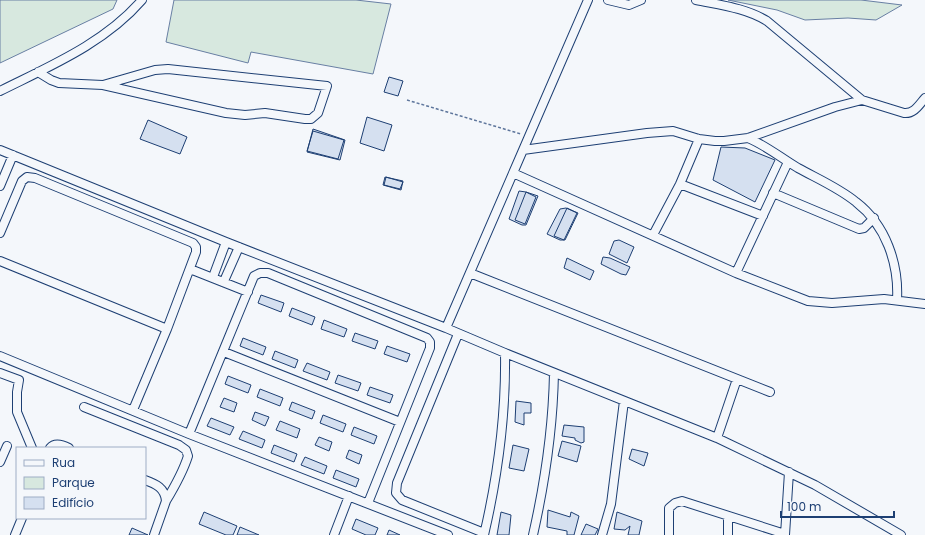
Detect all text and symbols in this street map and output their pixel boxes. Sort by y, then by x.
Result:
legend [16,447,146,519]
text: Rua [52,454,75,471]
text: Parque [52,474,95,491]
scale bar [781,493,894,519]
text: Edifício [52,494,94,511]
text: 100 m [787,498,821,515]

